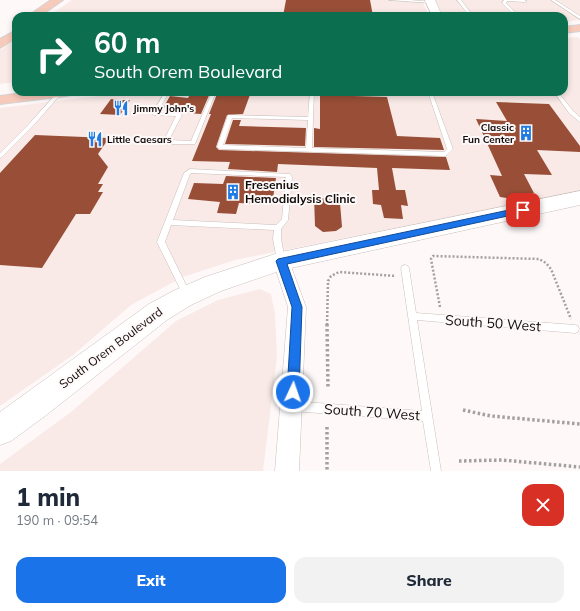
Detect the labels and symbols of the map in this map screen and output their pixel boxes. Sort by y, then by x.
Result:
restaurant icon: Jimmy John's [112,99,130,117]
place label: Jimmy John's [133,102,194,115]
place label: Classic Fun Center [463,121,514,146]
building icon: Classic Fun Center [517,124,535,142]
restaurant icon: Little Caesars [86,130,104,148]
place label: Little Caesars [107,133,172,146]
place label: Fresenius Hemodialysis Clinic [245,177,356,206]
building icon: Fresenius Hemodialysis Clinic [224,183,242,201]
pin [506,193,540,227]
street label: South Orem Boulevard [56,304,165,391]
street label: South 50 West [444,311,542,335]
position arrow [272,371,314,413]
street label: South 70 West [323,400,421,424]

